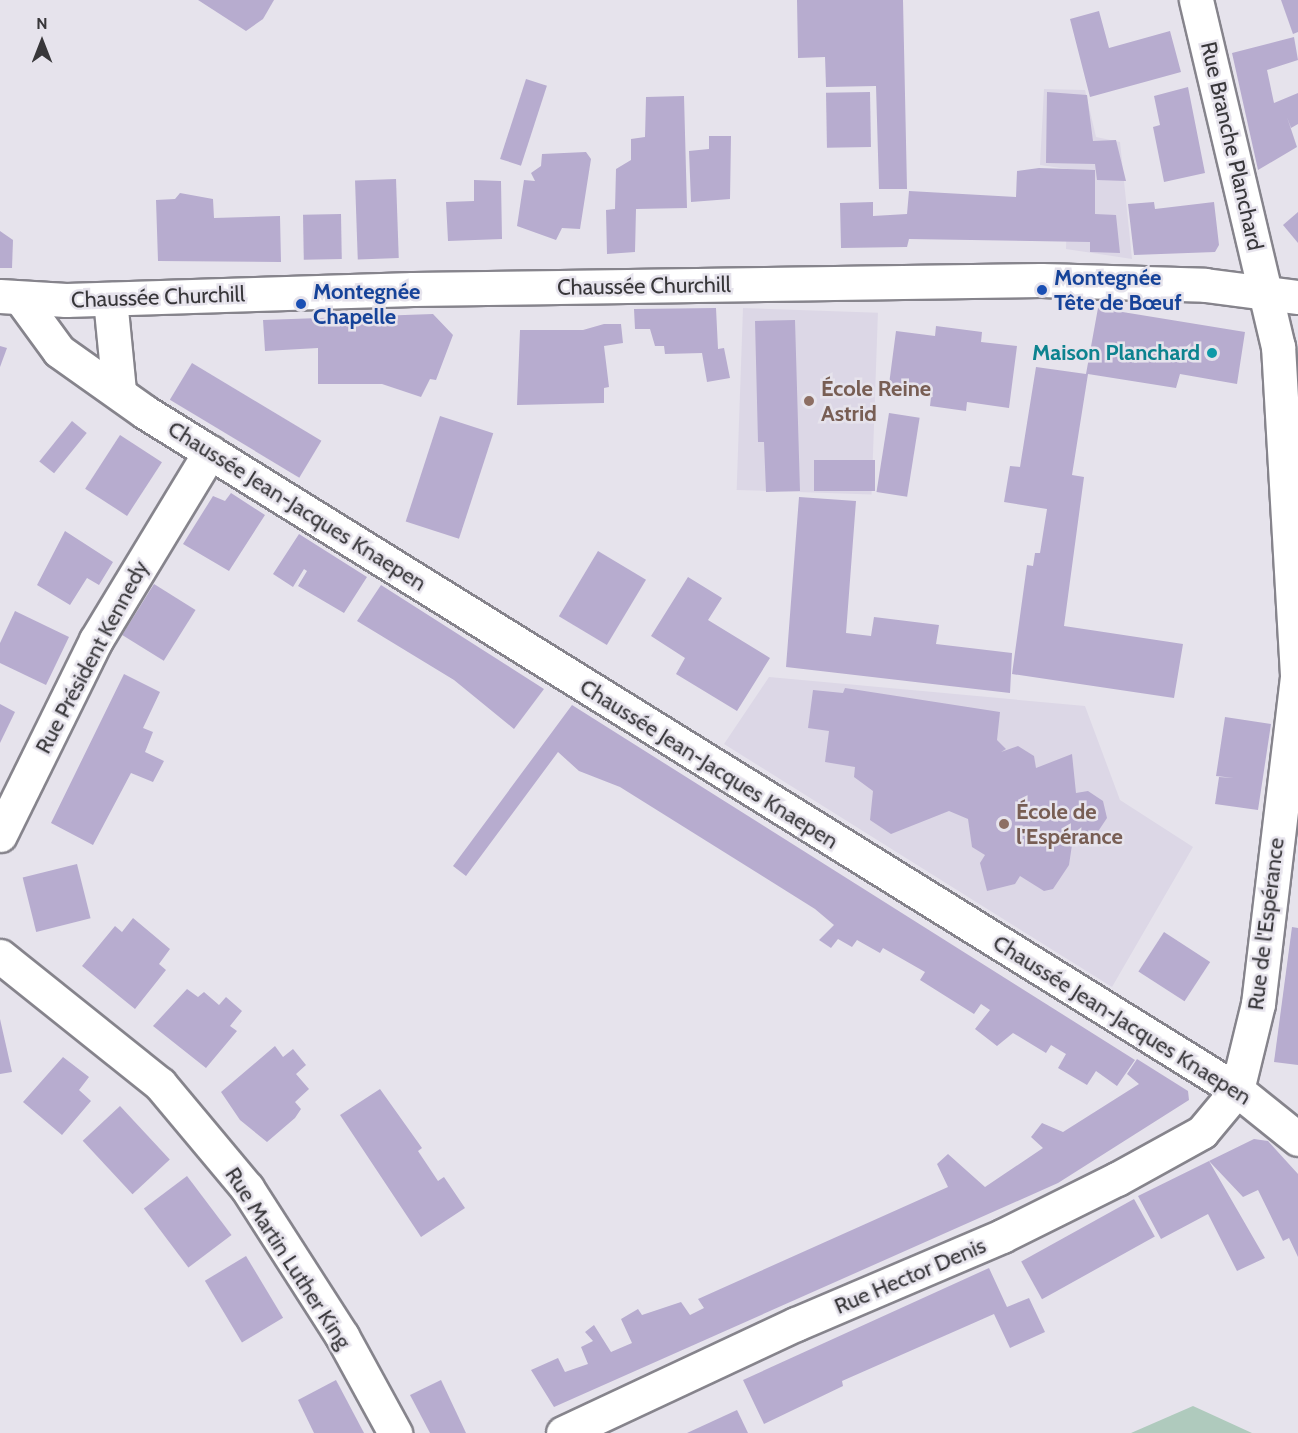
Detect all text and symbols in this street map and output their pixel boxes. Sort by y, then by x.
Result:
north arrow [12,12,72,72]
text: N [36,14,48,33]
street label: Rue Branche Planchard [1195,39,1269,253]
place label: Montegnée Tête de Bœuf [1054,264,1182,316]
street label: Chaussée Churchill [557,271,731,301]
place label: Montegnée Chapelle [313,278,420,330]
street label: Chaussée Churchill [71,281,245,313]
marker: Montegnée Tête de Bœuf [1035,283,1049,297]
marker: Montegnée Chapelle [294,297,308,311]
place label: Maison Planchard [1032,340,1200,366]
marker: Maison Planchard [1205,346,1219,360]
place label: École Reine Astrid [821,375,931,427]
marker: École Reine Astrid [802,394,816,408]
street label: Chaussée Jean-Jacques Knaepen [163,416,431,596]
street label: Rue Président Kennedy [30,556,154,758]
street label: Chaussée Jean-Jacques Knaepen [575,674,843,854]
place label: École de l'Espérance [1016,798,1123,849]
marker: École de l'Espérance [997,817,1011,831]
street label: Rue de l'Espérance [1242,836,1290,1012]
street label: Chaussée Jean-Jacques Knaepen [988,930,1256,1110]
street label: Rue Martin Luther King [219,1162,357,1354]
street label: Rue Hector Denis [830,1232,990,1320]

